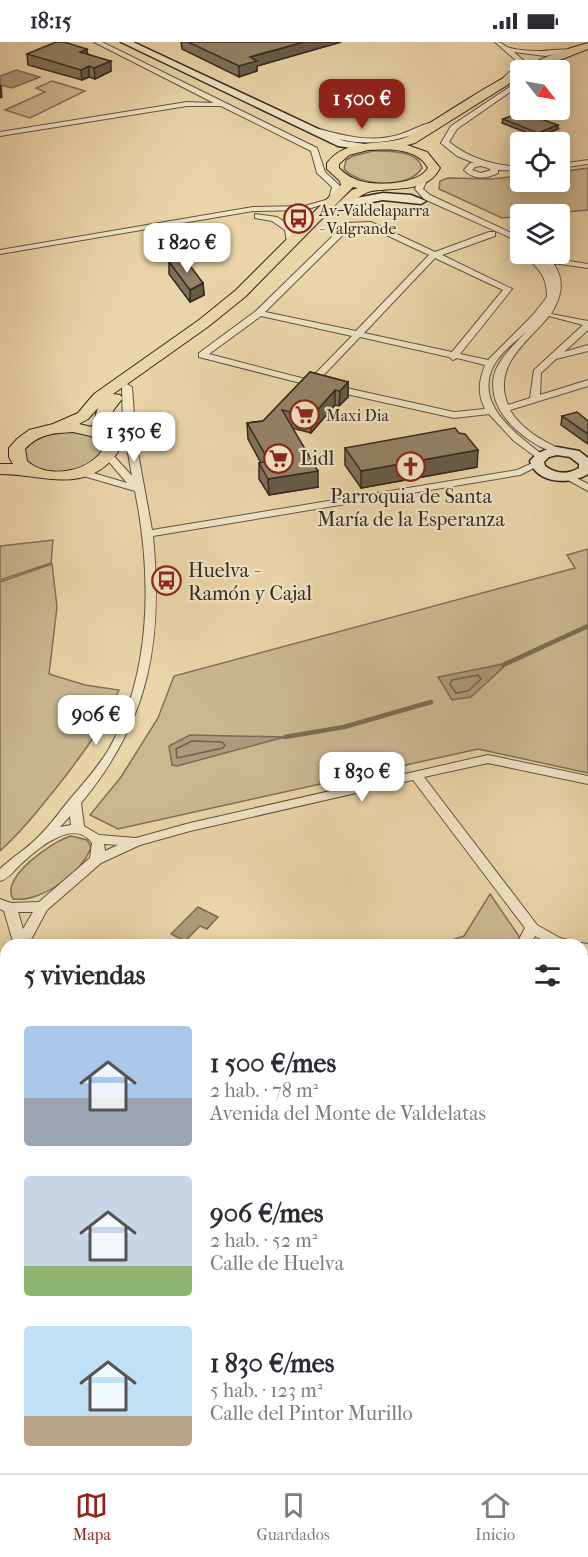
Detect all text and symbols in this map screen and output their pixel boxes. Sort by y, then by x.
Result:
text: 18:15 [30,8,72,34]
north arrow [510,60,570,120]
map controls [510,60,570,264]
pin: 1 500 € [307,79,417,130]
text: 1 500 € [333,87,391,110]
button: locate [510,132,570,192]
place label: Av. Valdelaparra - Valgrande [318,201,430,238]
bus stop icon: Av. Valdelaparra - Valgrande [282,203,314,235]
button: layers [510,204,570,264]
pin: 1 820 € [132,223,242,274]
text: 1 820 € [158,231,216,254]
supermarket icon: Maxi Dia [289,399,321,431]
place label: Maxi Dia [326,406,389,425]
pin: 1 350 € [79,412,189,463]
text: 1 350 € [106,420,162,443]
supermarket icon: Lidl [263,442,295,474]
place label: Lidl [300,447,335,470]
church icon: Parroquia de Santa María de la Esperanza [395,450,427,482]
place label: Parroquia de Santa María de la Esperanza [317,485,505,531]
place label: Huelva - Ramón y Cajal [188,559,313,605]
bus stop icon: Huelva - Ramón y Cajal [151,565,183,597]
pin: 906 € [54,695,138,746]
text: 906 € [72,703,120,726]
pin: 1 830 € [307,752,417,803]
text: 1 830 € [334,760,390,783]
icon: filters [531,959,564,992]
text: 5 viviendas [24,960,145,991]
text: 1 500 €/mes [210,1048,336,1079]
icon: home [72,1050,144,1122]
text: 2 hab. · 78 m² [210,1079,318,1102]
text: Avenida del Monte de Valdelatas [210,1102,486,1125]
text: 906 €/mes [210,1198,323,1229]
icon: home [72,1200,144,1272]
text: 2 hab. · 52 m² [210,1229,317,1252]
text: Calle de Huelva [210,1252,344,1275]
text: 1 830 €/mes [210,1348,334,1379]
icon: home [72,1350,144,1422]
text: 5 hab. · 123 m² [210,1379,323,1402]
text: Calle del Pintor Murillo [210,1402,413,1425]
tab: Mapa [73,1489,111,1544]
tab: Guardados [256,1489,330,1544]
tab: Inicio [475,1489,515,1544]

